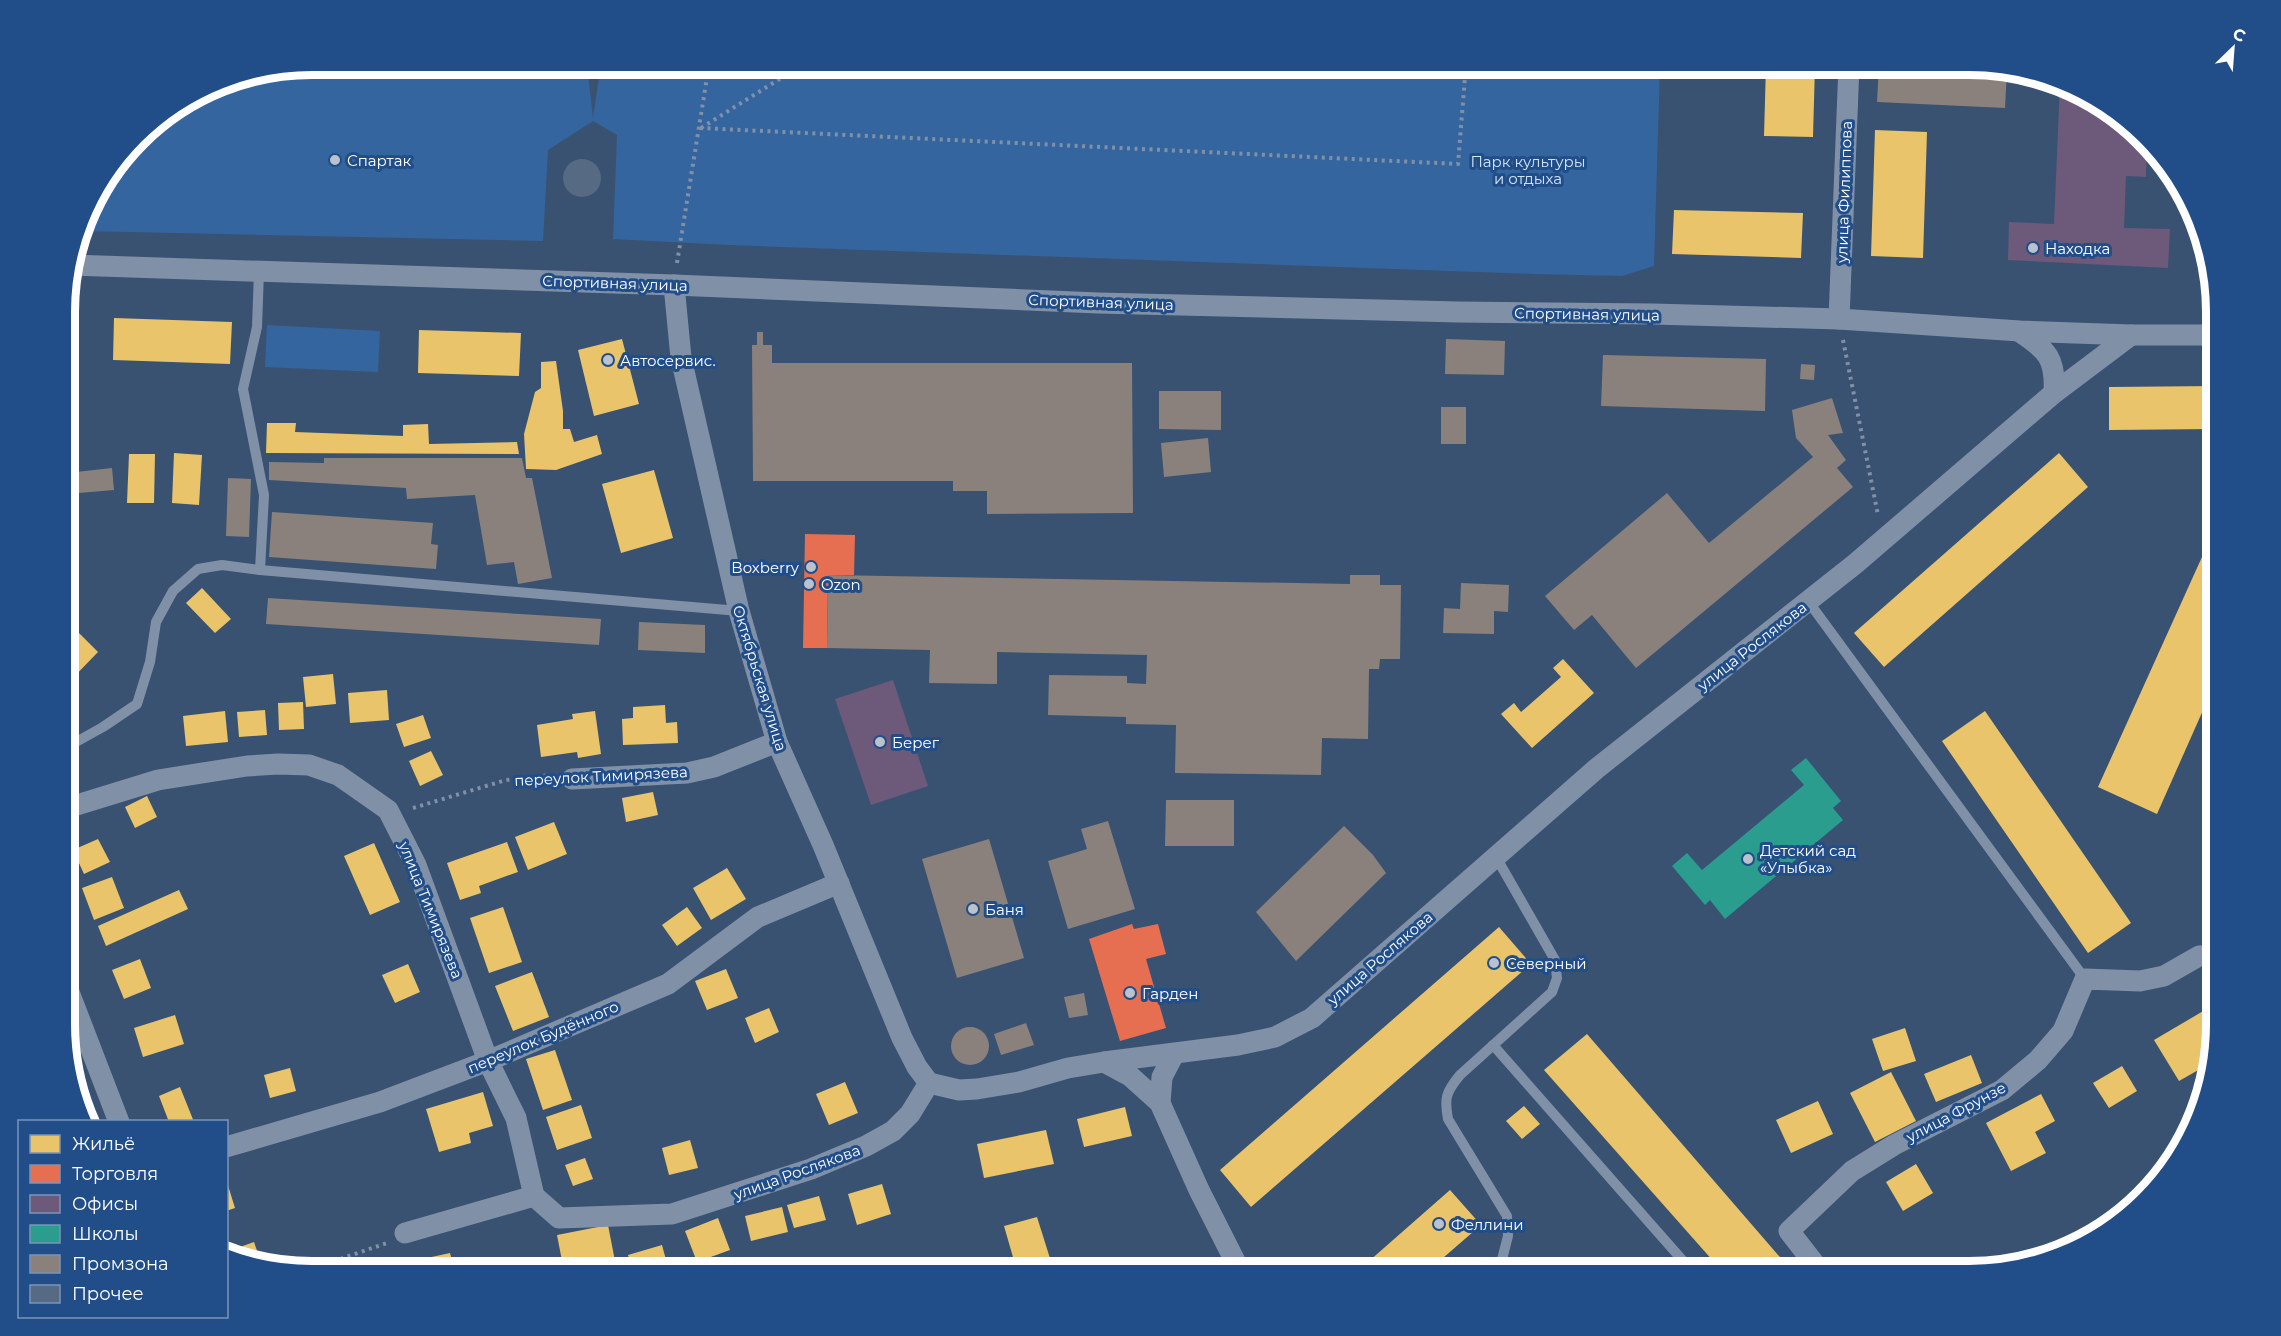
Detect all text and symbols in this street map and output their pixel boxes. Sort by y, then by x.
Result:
north arrow [2203,18,2263,78]
text: С [2230,24,2249,46]
street label: улица Филиппова [1832,121,1856,264]
place label: Спартак [347,151,411,170]
park label: Парк культуры и отдыха [1470,152,1586,188]
marker: Спартак [328,153,342,167]
place label: Находка [2045,239,2110,258]
marker: Находка [2026,241,2040,255]
street label: Спортивная улица [542,271,688,295]
street label: Спортивная улица [1028,290,1174,314]
street label: Спортивная улица [1514,303,1660,325]
place label: Автосервис. [620,351,716,370]
marker: Автосервис. [601,353,615,367]
place label: Boxberry [731,558,800,577]
marker: Boxberry [804,560,818,574]
place label: Ozon [821,575,861,594]
marker: Ozon [802,577,816,591]
street label: улица Рослякова [1693,597,1810,695]
street label: Октябрьская улица [729,603,791,753]
place label: Берег [892,733,940,752]
marker: Берег [873,735,887,749]
street label: переулок Тимирязева [514,762,688,790]
street label: улица Тимирязева [394,838,467,981]
place label: Детский сад «Улыбка» [1760,841,1856,877]
marker: Детский сад «Улыбка» [1741,852,1755,866]
place label: Баня [985,900,1024,919]
marker: Баня [966,902,980,916]
street label: улица Рослякова [1323,907,1437,1010]
place label: Северный [1506,954,1587,973]
marker: Северный [1487,956,1501,970]
place label: Гарден [1142,984,1198,1003]
marker: Гарден [1123,986,1137,1000]
street label: переулок Будённого [465,997,621,1077]
street label: улица Фрунзе [1902,1078,2009,1147]
legend [18,1120,228,1318]
text: Жильё [72,1133,135,1155]
street label: улица Рослякова [730,1140,863,1204]
text: Торговля [72,1163,158,1185]
text: Офисы [72,1193,138,1215]
place label: Феллини [1451,1215,1524,1234]
marker: Феллини [1432,1217,1446,1231]
text: Школы [72,1223,139,1245]
text: Промзона [72,1253,169,1275]
text: Прочее [72,1283,144,1305]

